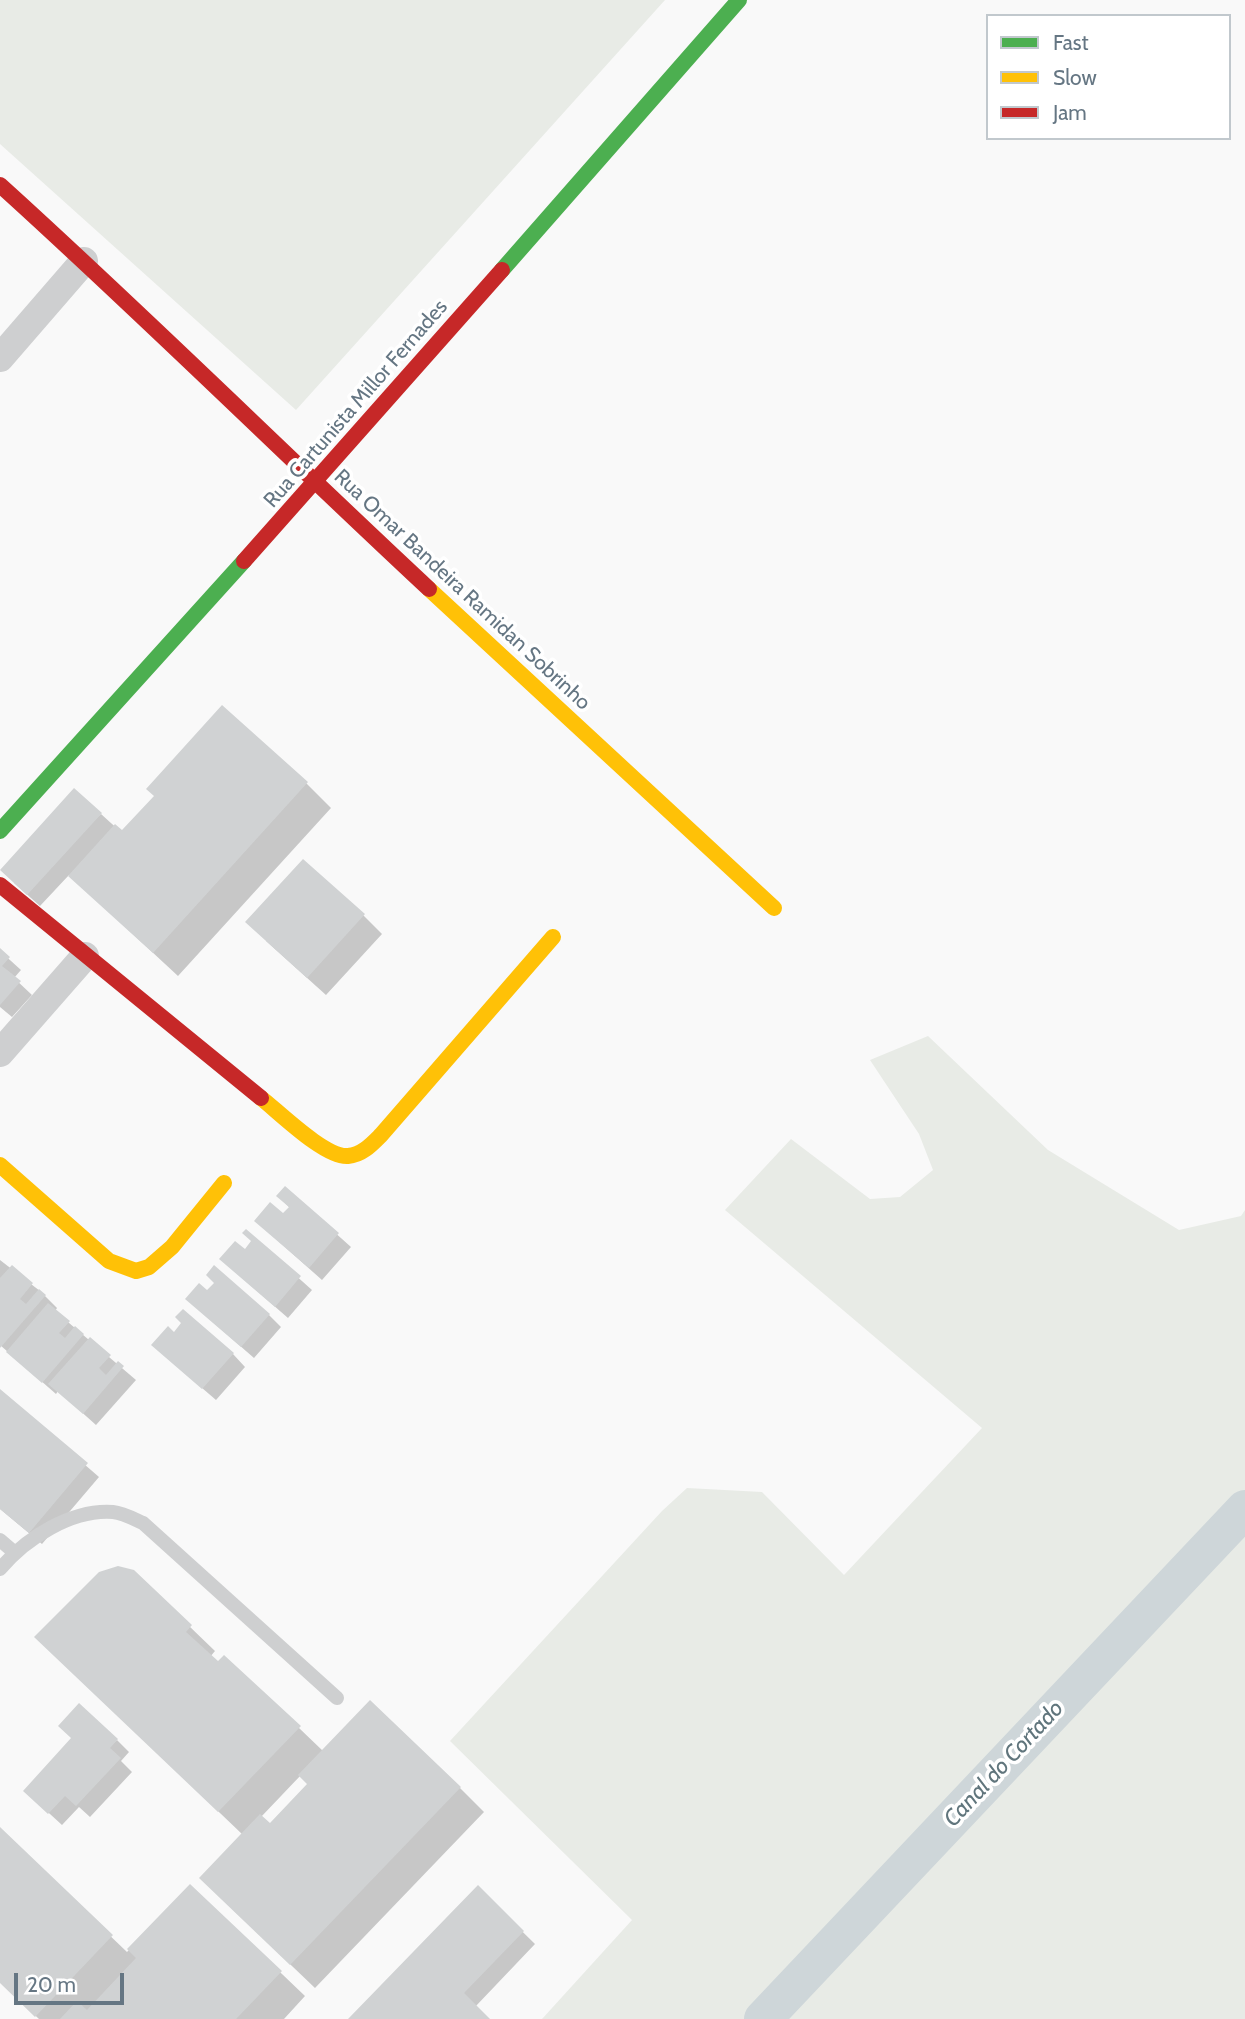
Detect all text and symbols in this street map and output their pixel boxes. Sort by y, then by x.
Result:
legend [986,14,1231,140]
text: Fast [1053,30,1089,55]
text: Slow [1053,65,1097,90]
text: Jam [1053,100,1087,125]
street label: Rua Cartunista Millor Fernades [259,295,453,513]
street label: Rua Omar Bandeira Ramidan Sobrinho [329,464,595,716]
water label: Canal do Cortado [938,1695,1070,1833]
scale bar [18,1960,128,2004]
text: 20 m [27,1972,76,1997]

